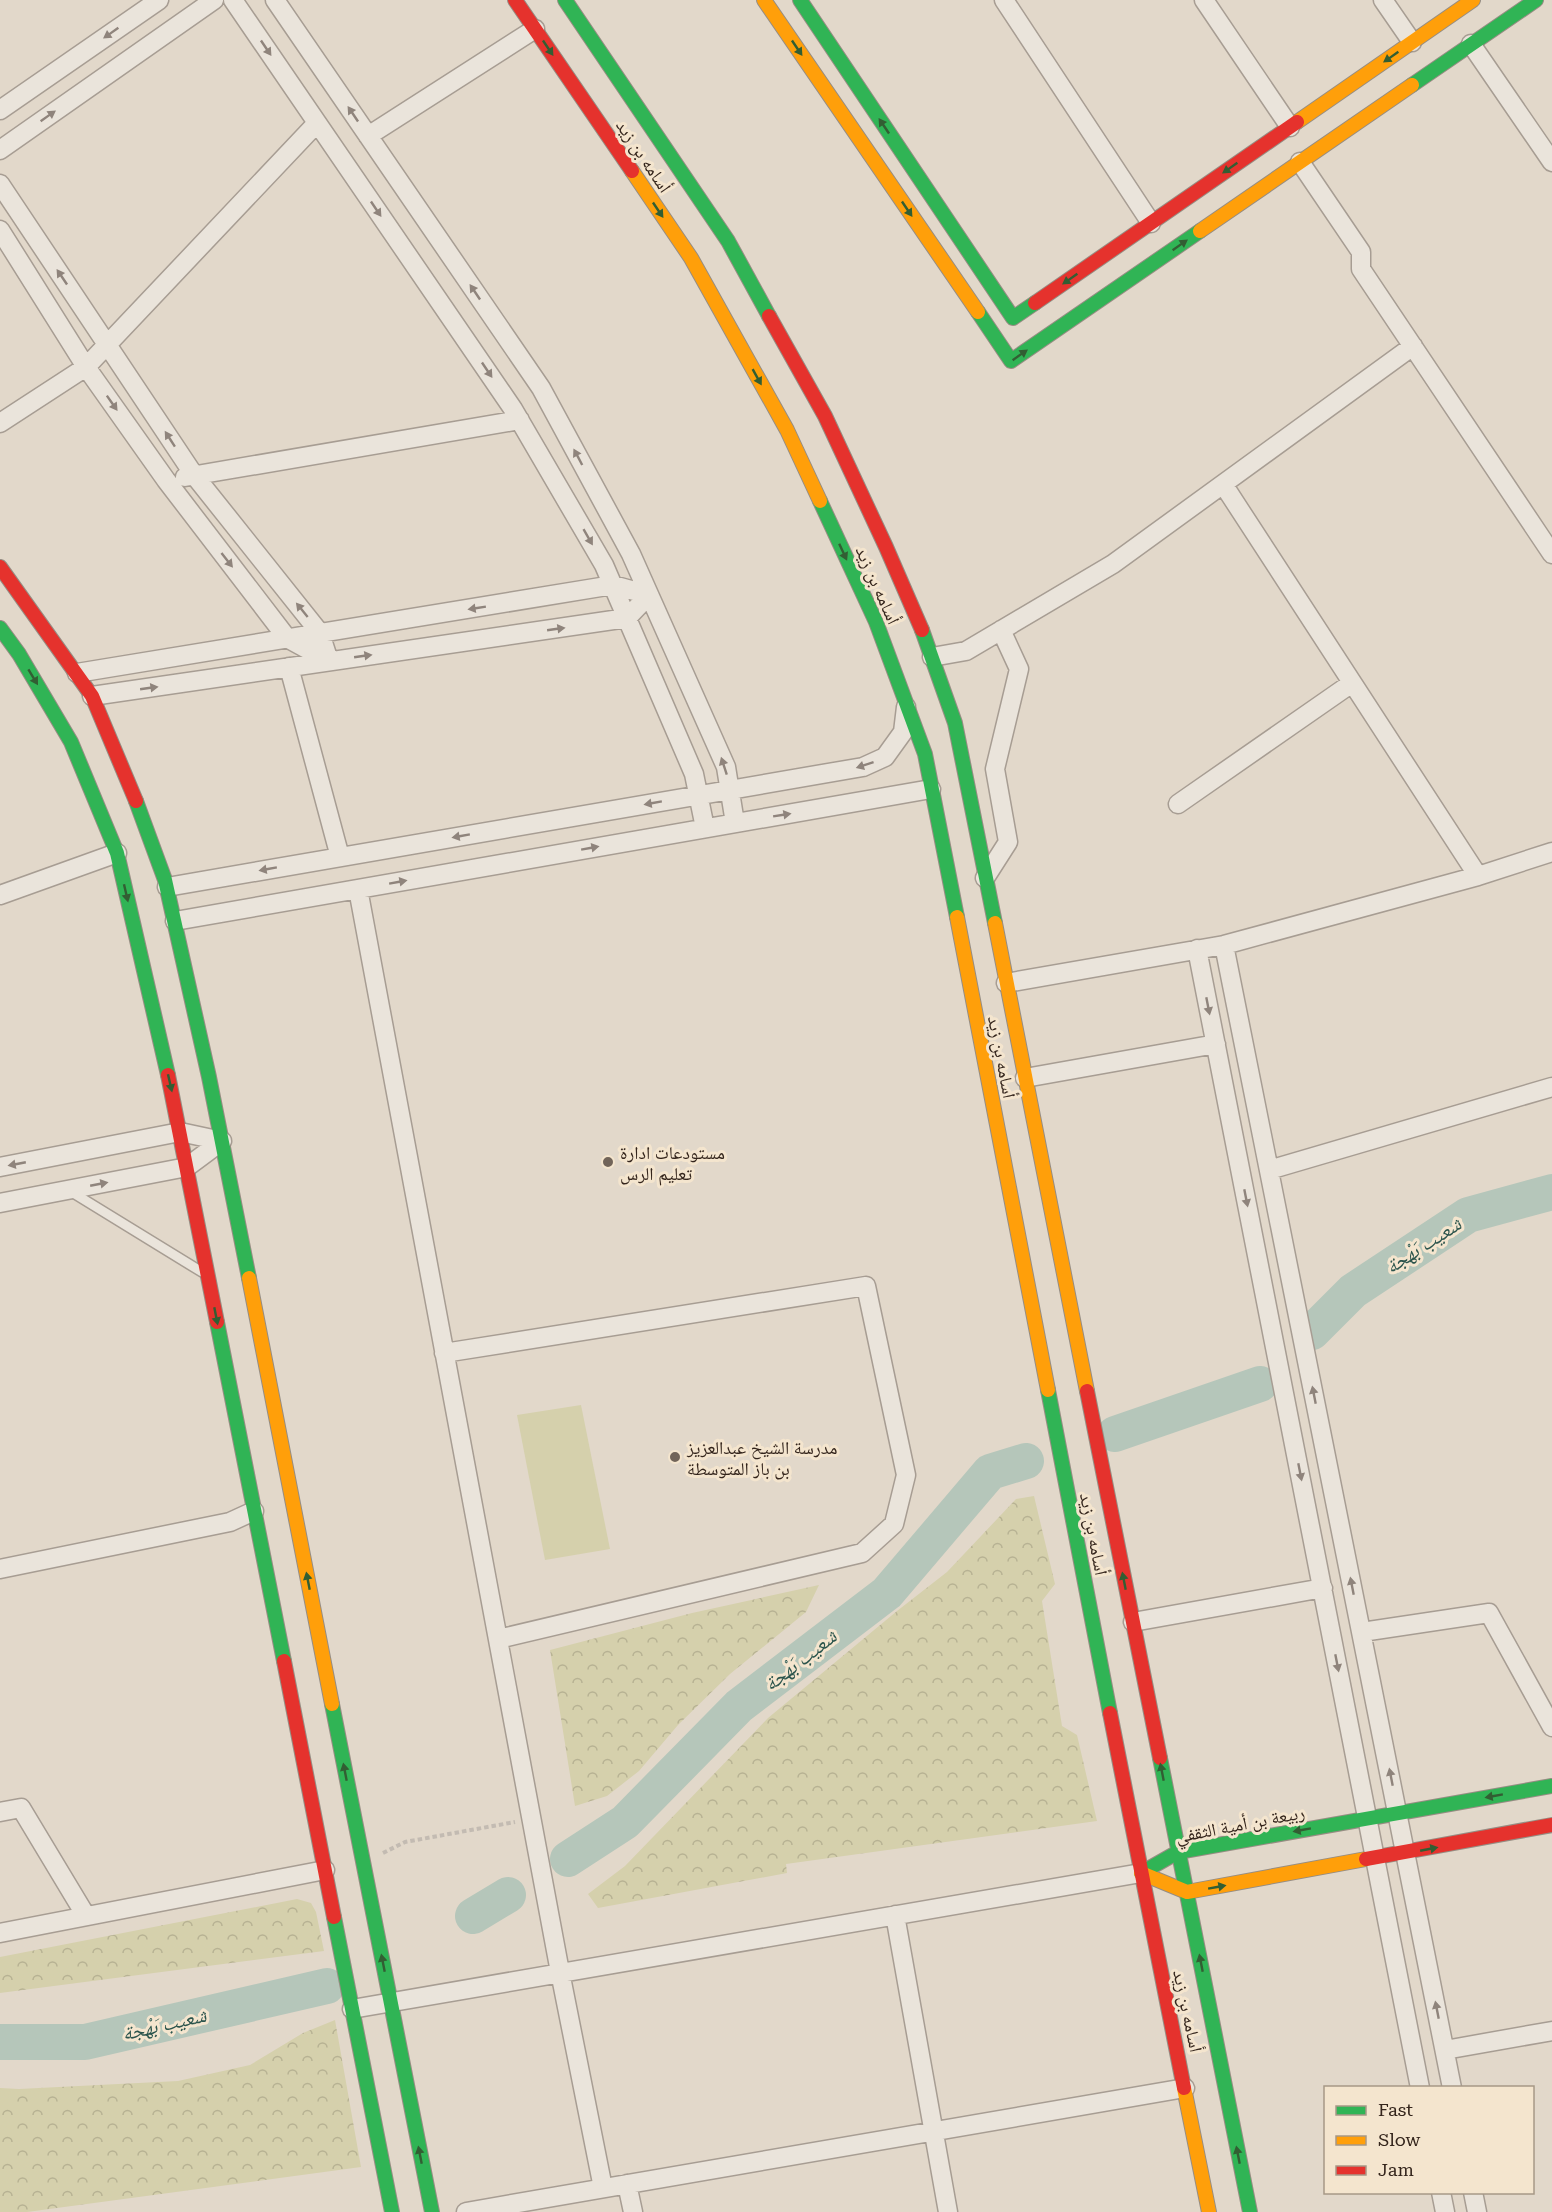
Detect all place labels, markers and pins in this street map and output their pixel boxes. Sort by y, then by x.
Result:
place label: مستودعات ادارة تعليم الرس [620,1142,725,1186]
marker: مستودعات ادارة تعليم الرس [601,1155,615,1169]
place label: مدرسة الشيخ عبدالعزيز بن باز المتوسطة [686,1437,837,1480]
marker: مدرسة الشيخ عبدالعزيز بن باز المتوسطة [668,1450,682,1464]

